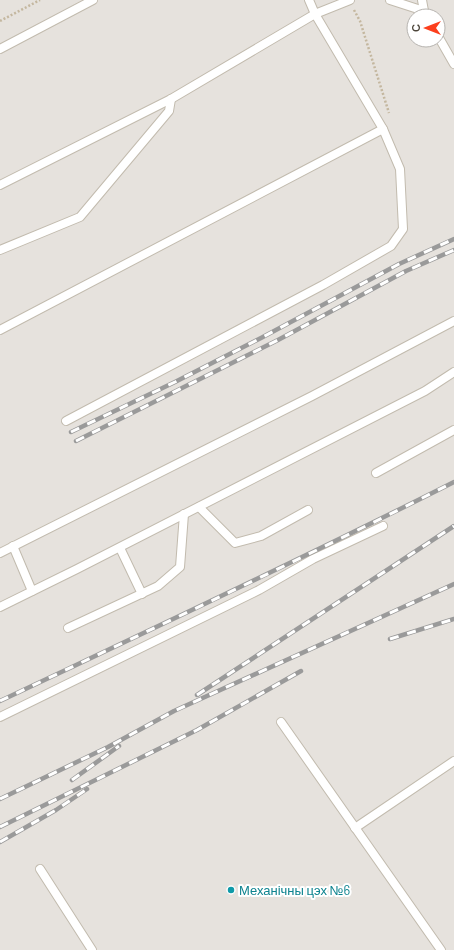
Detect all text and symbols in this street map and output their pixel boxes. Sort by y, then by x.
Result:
north arrow [406,8,446,48]
text: С [409,24,422,32]
place label: Механічны цэх №6 [239,882,350,898]
marker: Механічны цэх №6 [226,885,236,895]

